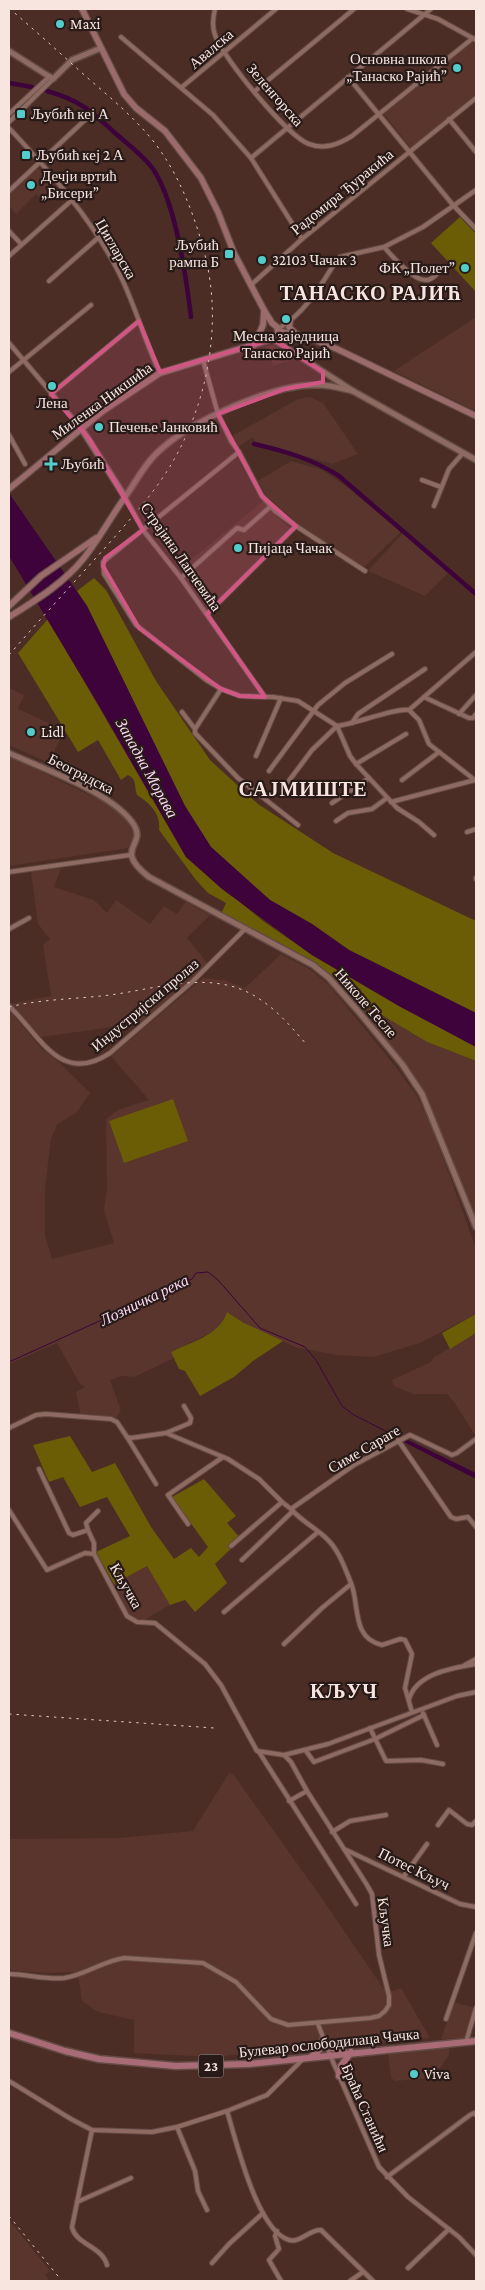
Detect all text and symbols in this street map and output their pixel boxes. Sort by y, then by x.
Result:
place label: Maxi [70,16,100,32]
marker: Maxi [54,18,66,30]
street label: Авалска [186,26,236,72]
place label: Основна школа „Танаско Рајић” [346,51,447,84]
street label: Зеленгорска [244,61,307,130]
marker: Основна школа „Танаско Рајић” [451,62,463,74]
place label: Љубић кеј А [31,106,109,122]
marker: Љубић кеј А [15,108,27,120]
street label: Радомира Ђуракића [288,146,397,238]
place label: Љубић кеј 2 А [36,147,124,163]
marker: Љубић кеј 2 А [20,149,32,161]
place label: Дечји вртић „Бисери” [41,168,117,201]
marker: Дечји вртић „Бисери” [25,179,37,191]
street label: Цигларска [93,216,140,282]
place label: Љубић рампа Б [169,237,219,270]
marker: Љубић рампа Б [223,248,235,260]
place label: 32103 Чачак 3 [272,252,357,268]
marker: 32103 Чачак 3 [256,254,268,266]
place label: ФК „Полет” [379,260,455,276]
marker: ФК „Полет” [459,262,471,274]
district label: ТАНАСКО РАЈИЋ [280,282,462,304]
marker: Месна заједница Танаско Рајић [280,313,292,325]
place label: Месна заједница Танаско Рајић [233,328,339,361]
street label: Миленка Никшића [49,359,155,443]
marker: Лена [46,380,58,392]
place label: Лена [36,395,68,411]
place label: Печење Јанковић [109,419,218,435]
marker: Печење Јанковић [93,421,105,433]
place label: Љубић [61,456,105,472]
marker: Љубић [45,458,57,470]
street label: Страјина Лапчевића [138,500,225,615]
place label: Пијаца Чачак [248,540,333,556]
marker: Пијаца Чачак [232,542,244,554]
water label: Западна Морава [112,715,181,821]
place label: Lidl [41,724,64,740]
marker: Lidl [25,726,37,738]
street label: Београдска [46,751,117,797]
district label: САЈМИШТЕ [239,778,367,800]
street label: Индустријски пролаз [88,956,202,1054]
street label: Николе Тесле [332,965,400,1041]
water label: Лозничка река [96,1271,192,1330]
street label: Симе Сараге [325,1422,403,1476]
street label: Кључка [107,1560,146,1612]
district label: КЉУЧ [310,1680,378,1702]
street label: Потес Кључ [376,1845,453,1893]
street label: Кључка [375,1896,397,1948]
street label: Булевар ослободилаца Чачка [238,2026,421,2060]
road number: 23 [198,2054,224,2078]
street label: Браћа Станићи [338,2062,392,2154]
place label: Viva [424,2066,450,2082]
marker: Viva [408,2068,420,2080]

